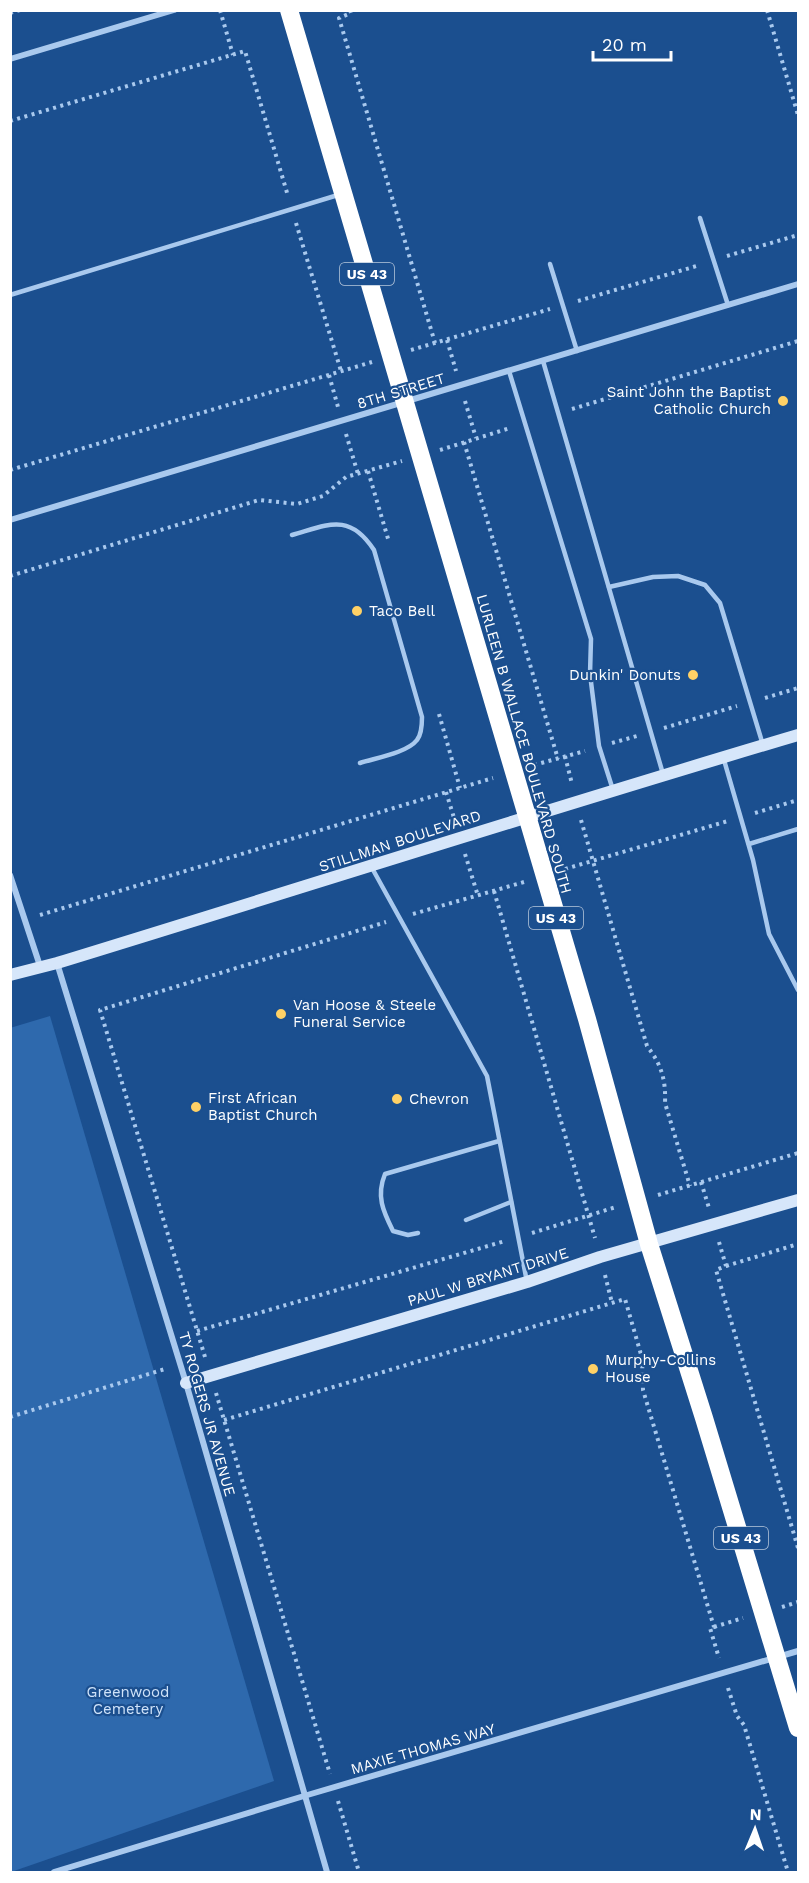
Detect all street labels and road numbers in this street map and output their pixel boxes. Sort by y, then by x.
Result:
road number: US 43 [340,263,394,285]
street label: 8TH STREET [355,369,447,413]
street label: LURLEEN B WALLACE BOULEVARD SOUTH [473,592,575,896]
street label: STILLMAN BOULEVARD [317,806,483,876]
road number: US 43 [529,907,583,929]
street label: PAUL W BRYANT DRIVE [405,1244,571,1310]
street label: TY ROGERS JR AVENUE [175,1330,239,1498]
road number: US 43 [714,1527,768,1549]
street label: MAXIE THOMAS WAY [349,1720,498,1778]

